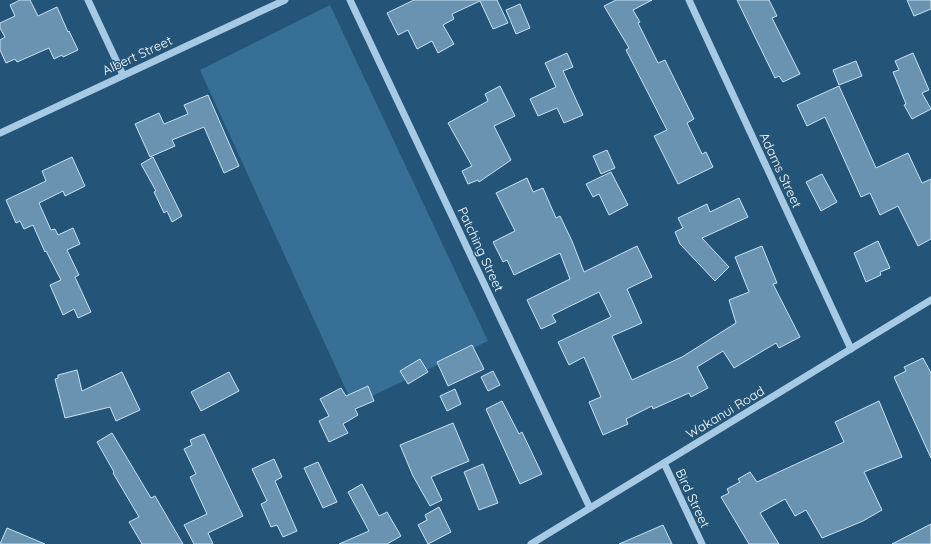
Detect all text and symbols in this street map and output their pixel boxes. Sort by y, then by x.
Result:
street label: Albert Street [100,32,174,78]
street label: Adams Street [757,130,805,210]
street label: Patching Street [454,204,508,294]
street label: Wakanui Road [683,382,767,442]
street label: Bird Street [672,466,714,530]

